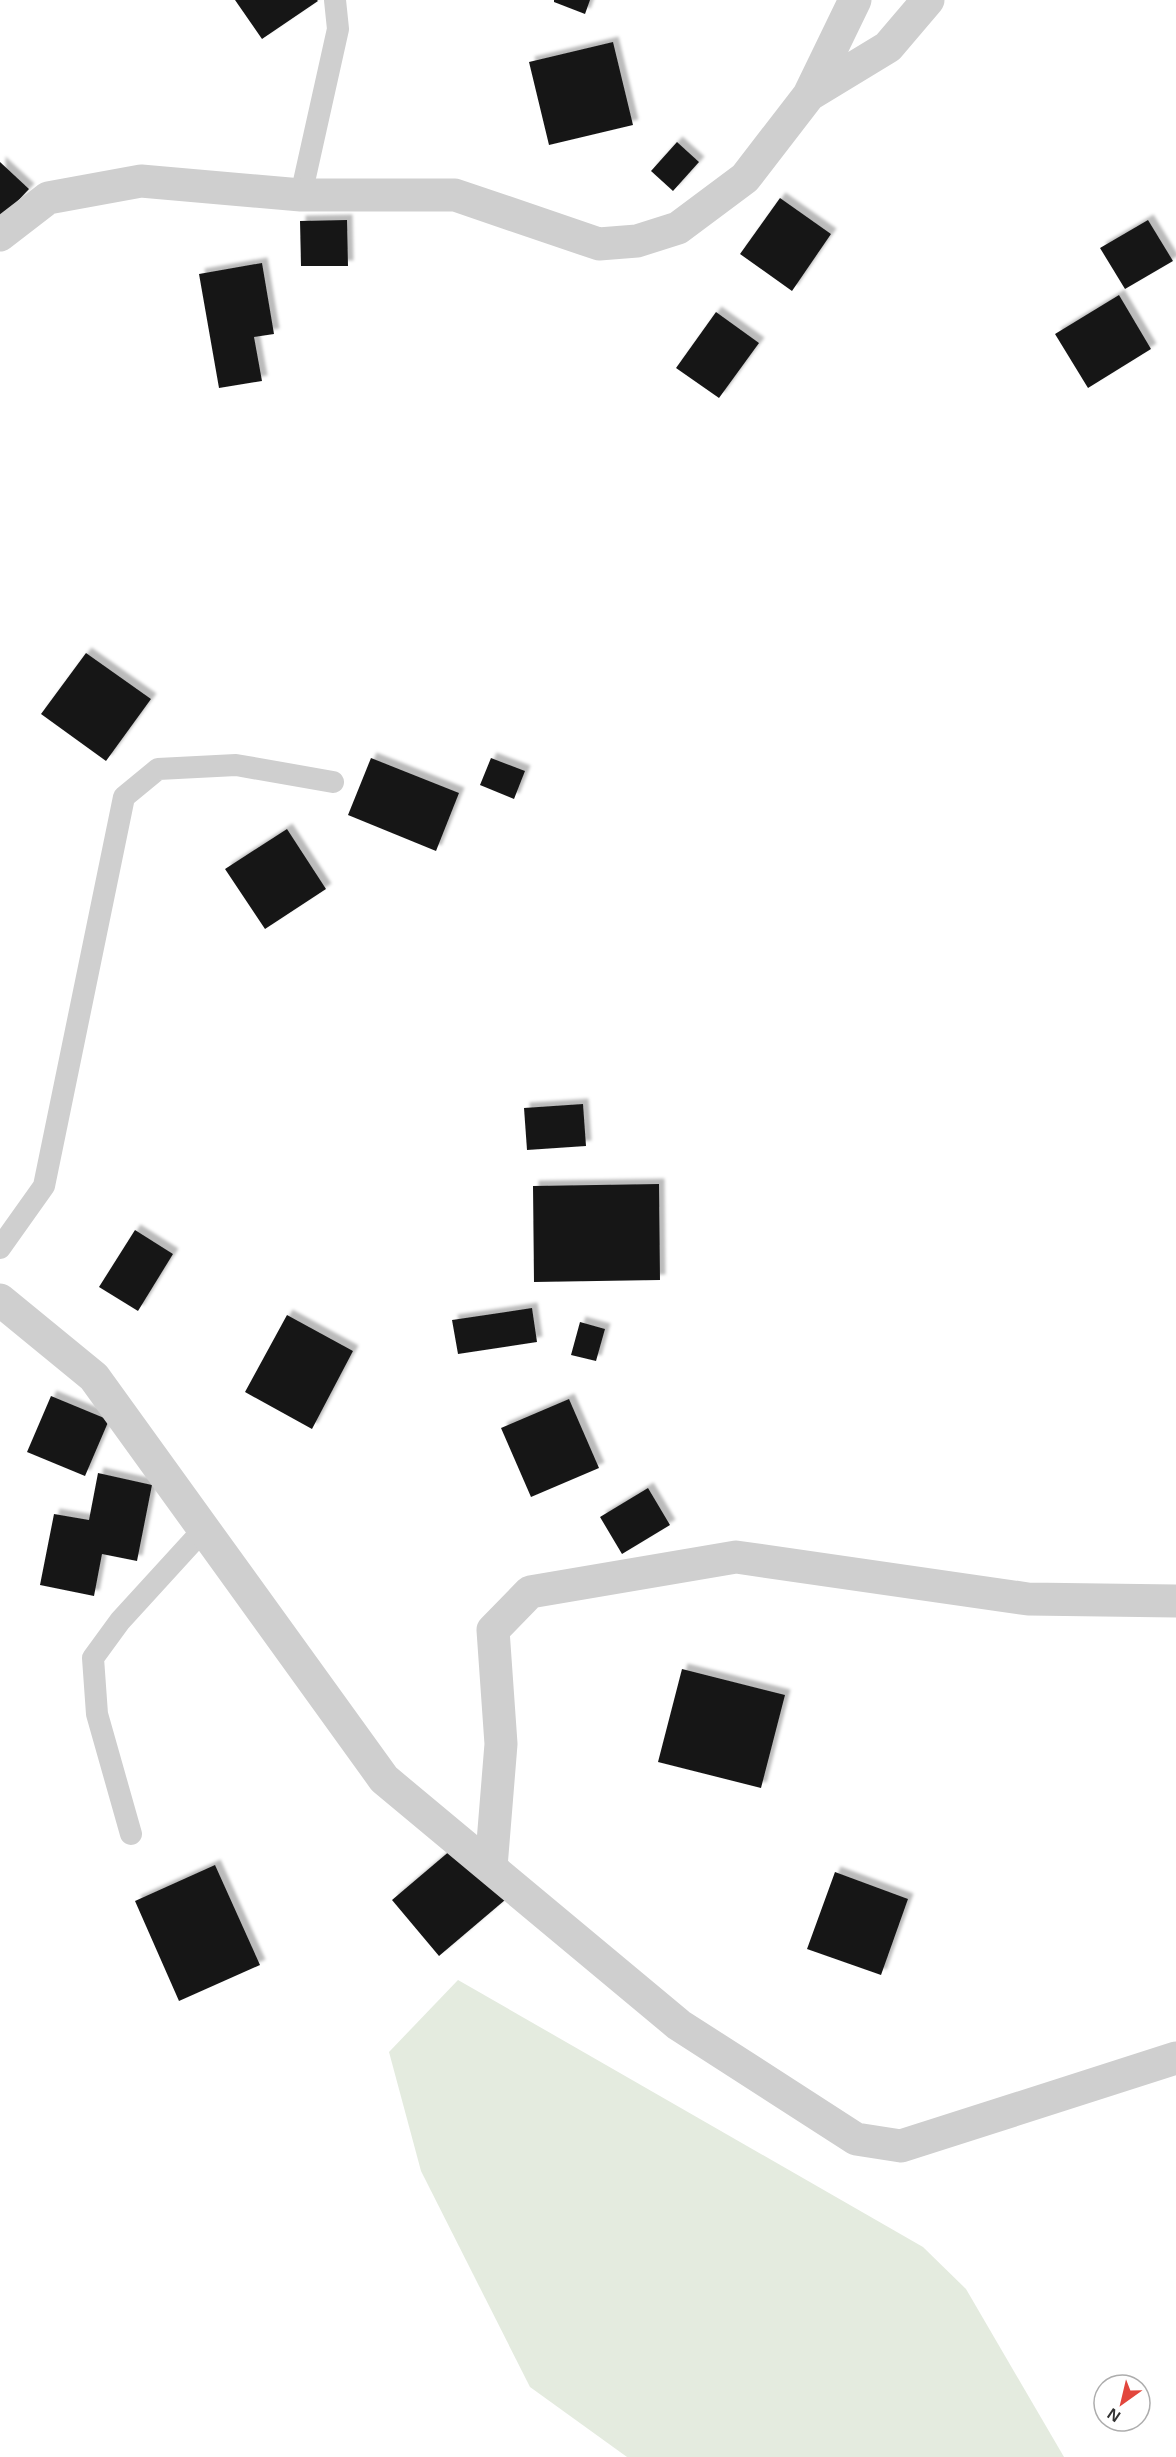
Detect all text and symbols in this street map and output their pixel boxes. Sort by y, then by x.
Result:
north arrow [1092,2373,1152,2433]
text: N [1104,2405,1123,2425]

